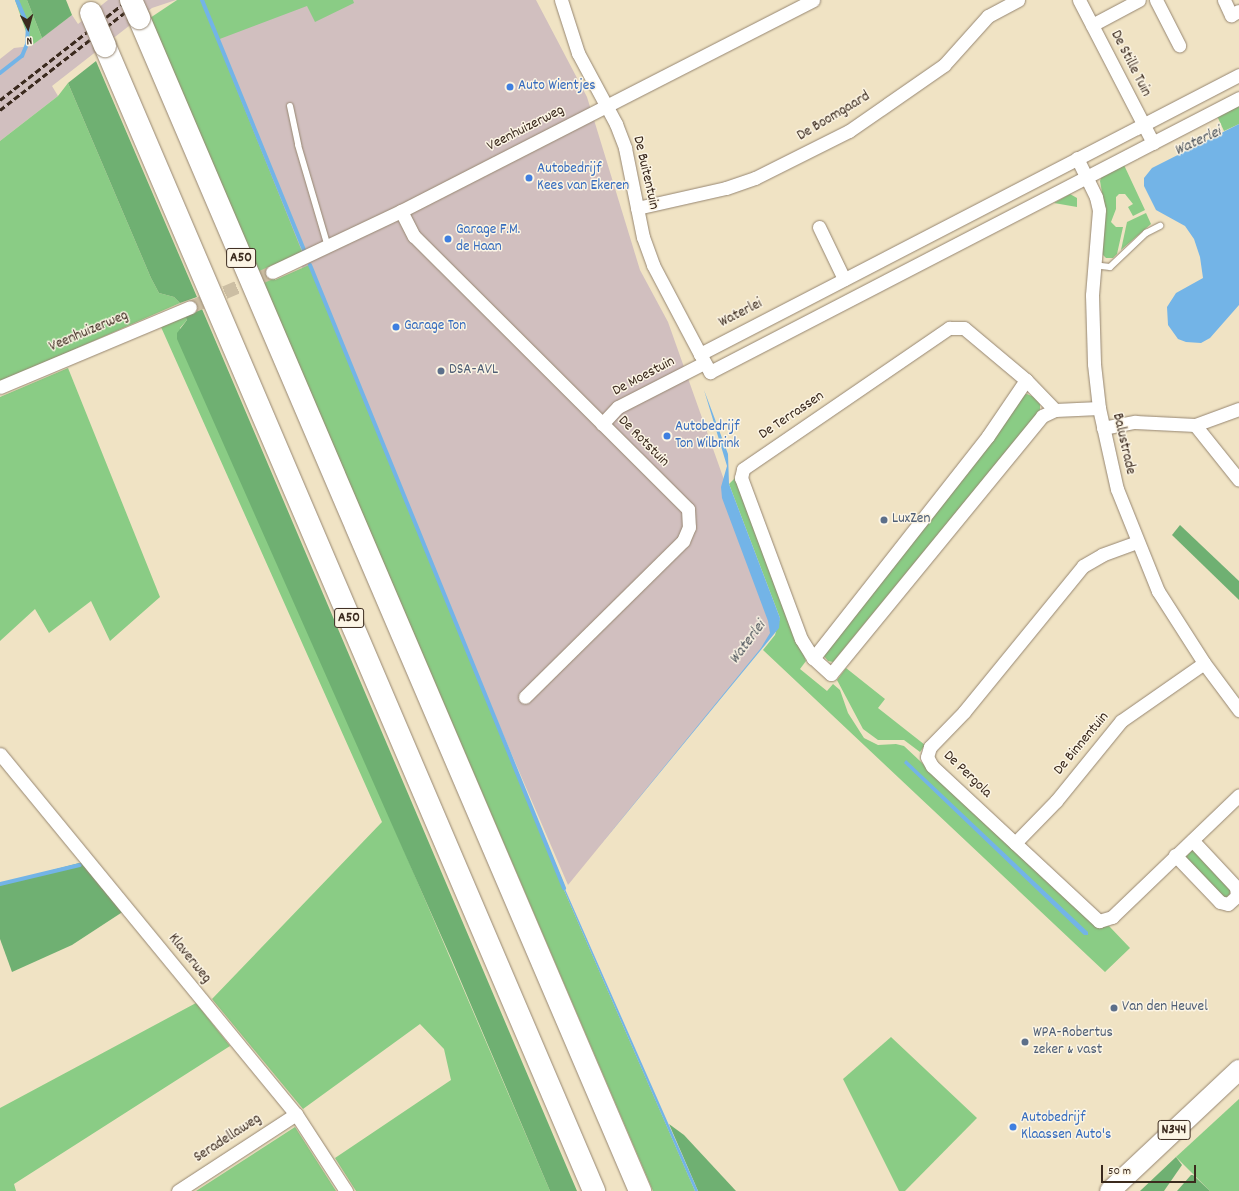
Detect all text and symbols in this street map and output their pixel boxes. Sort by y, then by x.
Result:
north arrow [8,8,48,48]
street label: De Stille Tuin [1106,28,1154,100]
text: N [26,32,33,48]
place label: Auto Wientjes [518,78,596,96]
marker: Auto Wientjes [505,82,515,92]
street label: De Boomgaard [794,88,874,146]
street label: Veenhuizerweg [484,102,568,156]
water label: Waterlei [1172,123,1224,161]
street label: De Buitentuin [628,135,662,211]
place label: Autobedrijf Kees van Ekeren [537,160,629,195]
marker: Autobedrijf Kees van Ekeren [524,173,534,183]
place label: Garage F.M. de Haan [456,221,520,256]
marker: Garage F.M. de Haan [443,234,453,244]
road number: A50 [226,246,256,270]
street label: Waterlei [716,295,766,333]
street label: Veenhuizerweg [47,307,131,357]
place label: Garage Ton [404,318,466,336]
marker: Garage Ton [391,322,401,332]
street label: De Moestuin [610,353,678,401]
place label: DSA-AVL [449,362,498,380]
marker: DSA-AVL [436,366,446,376]
street label: De Terrassen [756,388,828,444]
street label: Balustrade [1107,412,1139,476]
street label: De Rotstuin [614,413,672,471]
place label: Autobedrijf Ton Wilbrink [675,418,740,453]
marker: Autobedrijf Ton Wilbrink [662,431,672,441]
place label: LuxZen [892,511,930,529]
marker: LuxZen [879,515,889,525]
road number: A50 [334,606,364,630]
water label: Waterlei [725,618,771,668]
street label: De Binnentuin [1050,709,1114,779]
street label: De Pergola [939,747,995,803]
street label: Klaverweg [164,930,214,988]
place label: Van den Heuvel [1122,999,1208,1017]
marker: Van den Heuvel [1109,1003,1119,1013]
place label: WPA-Robertus zeker & vast [1033,1024,1113,1059]
marker: WPA-Robertus zeker & vast [1020,1037,1030,1047]
place label: Autobedrijf Klaassen Auto's [1021,1109,1111,1144]
street label: Seradellaweg [191,1111,265,1167]
road number: N344 [1157,1118,1191,1142]
marker: Autobedrijf Klaassen Auto's [1008,1122,1018,1132]
scale bar [1103,1157,1198,1183]
text: 50 m [1108,1163,1131,1180]

